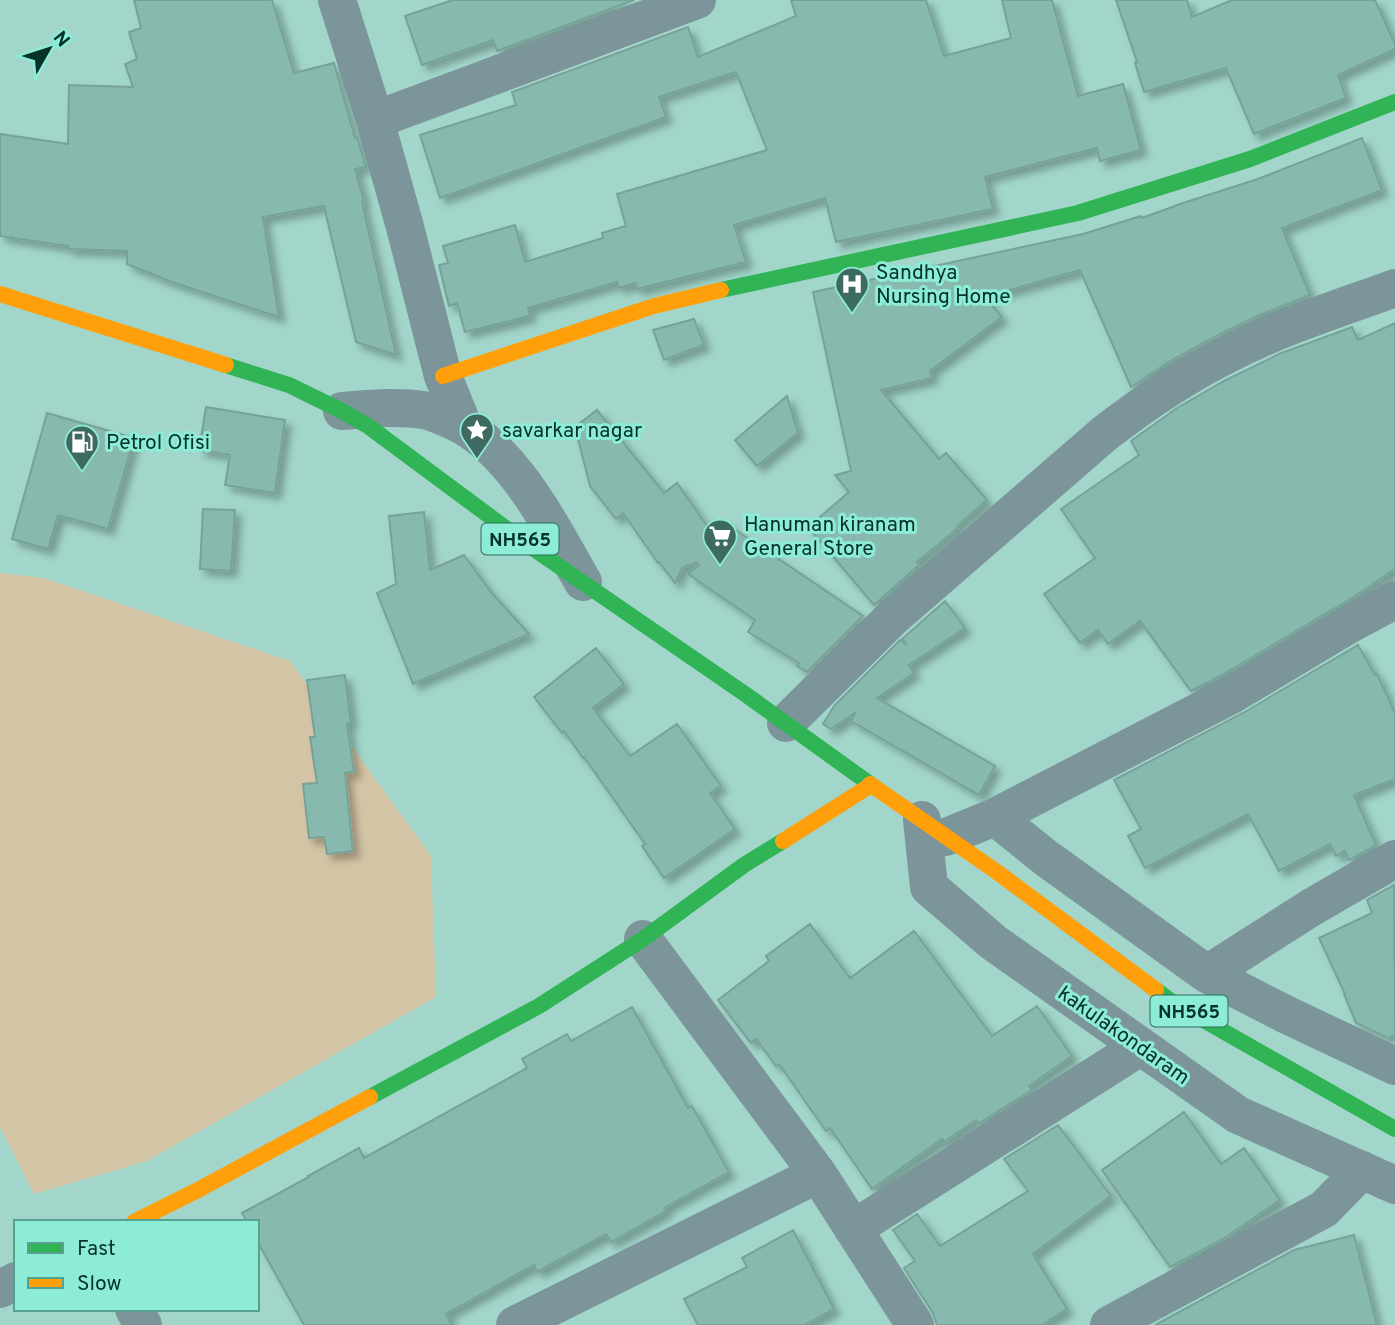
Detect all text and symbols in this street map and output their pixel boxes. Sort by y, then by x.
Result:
north arrow [14,14,84,84]
text: N [47,27,74,52]
place label: Sandhya Nursing Home [876,260,1011,311]
hospital icon: Sandhya Nursing Home [833,265,871,314]
place icon: savarkar nagar [458,411,496,460]
place label: savarkar nagar [502,418,642,445]
fuel station icon: Petrol Ofisi [63,423,101,472]
place label: Petrol Ofisi [106,430,210,457]
place label: Hanuman kiranam General Store [744,512,916,563]
supermarket icon: Hanuman kiranam General Store [701,517,739,566]
road number: NH565 [482,524,558,554]
street label: kakulakondaram [1052,981,1194,1092]
road number: NH565 [1150,995,1228,1026]
legend [14,1220,259,1311]
text: Fast [77,1236,116,1263]
text: Slow [77,1271,122,1298]

